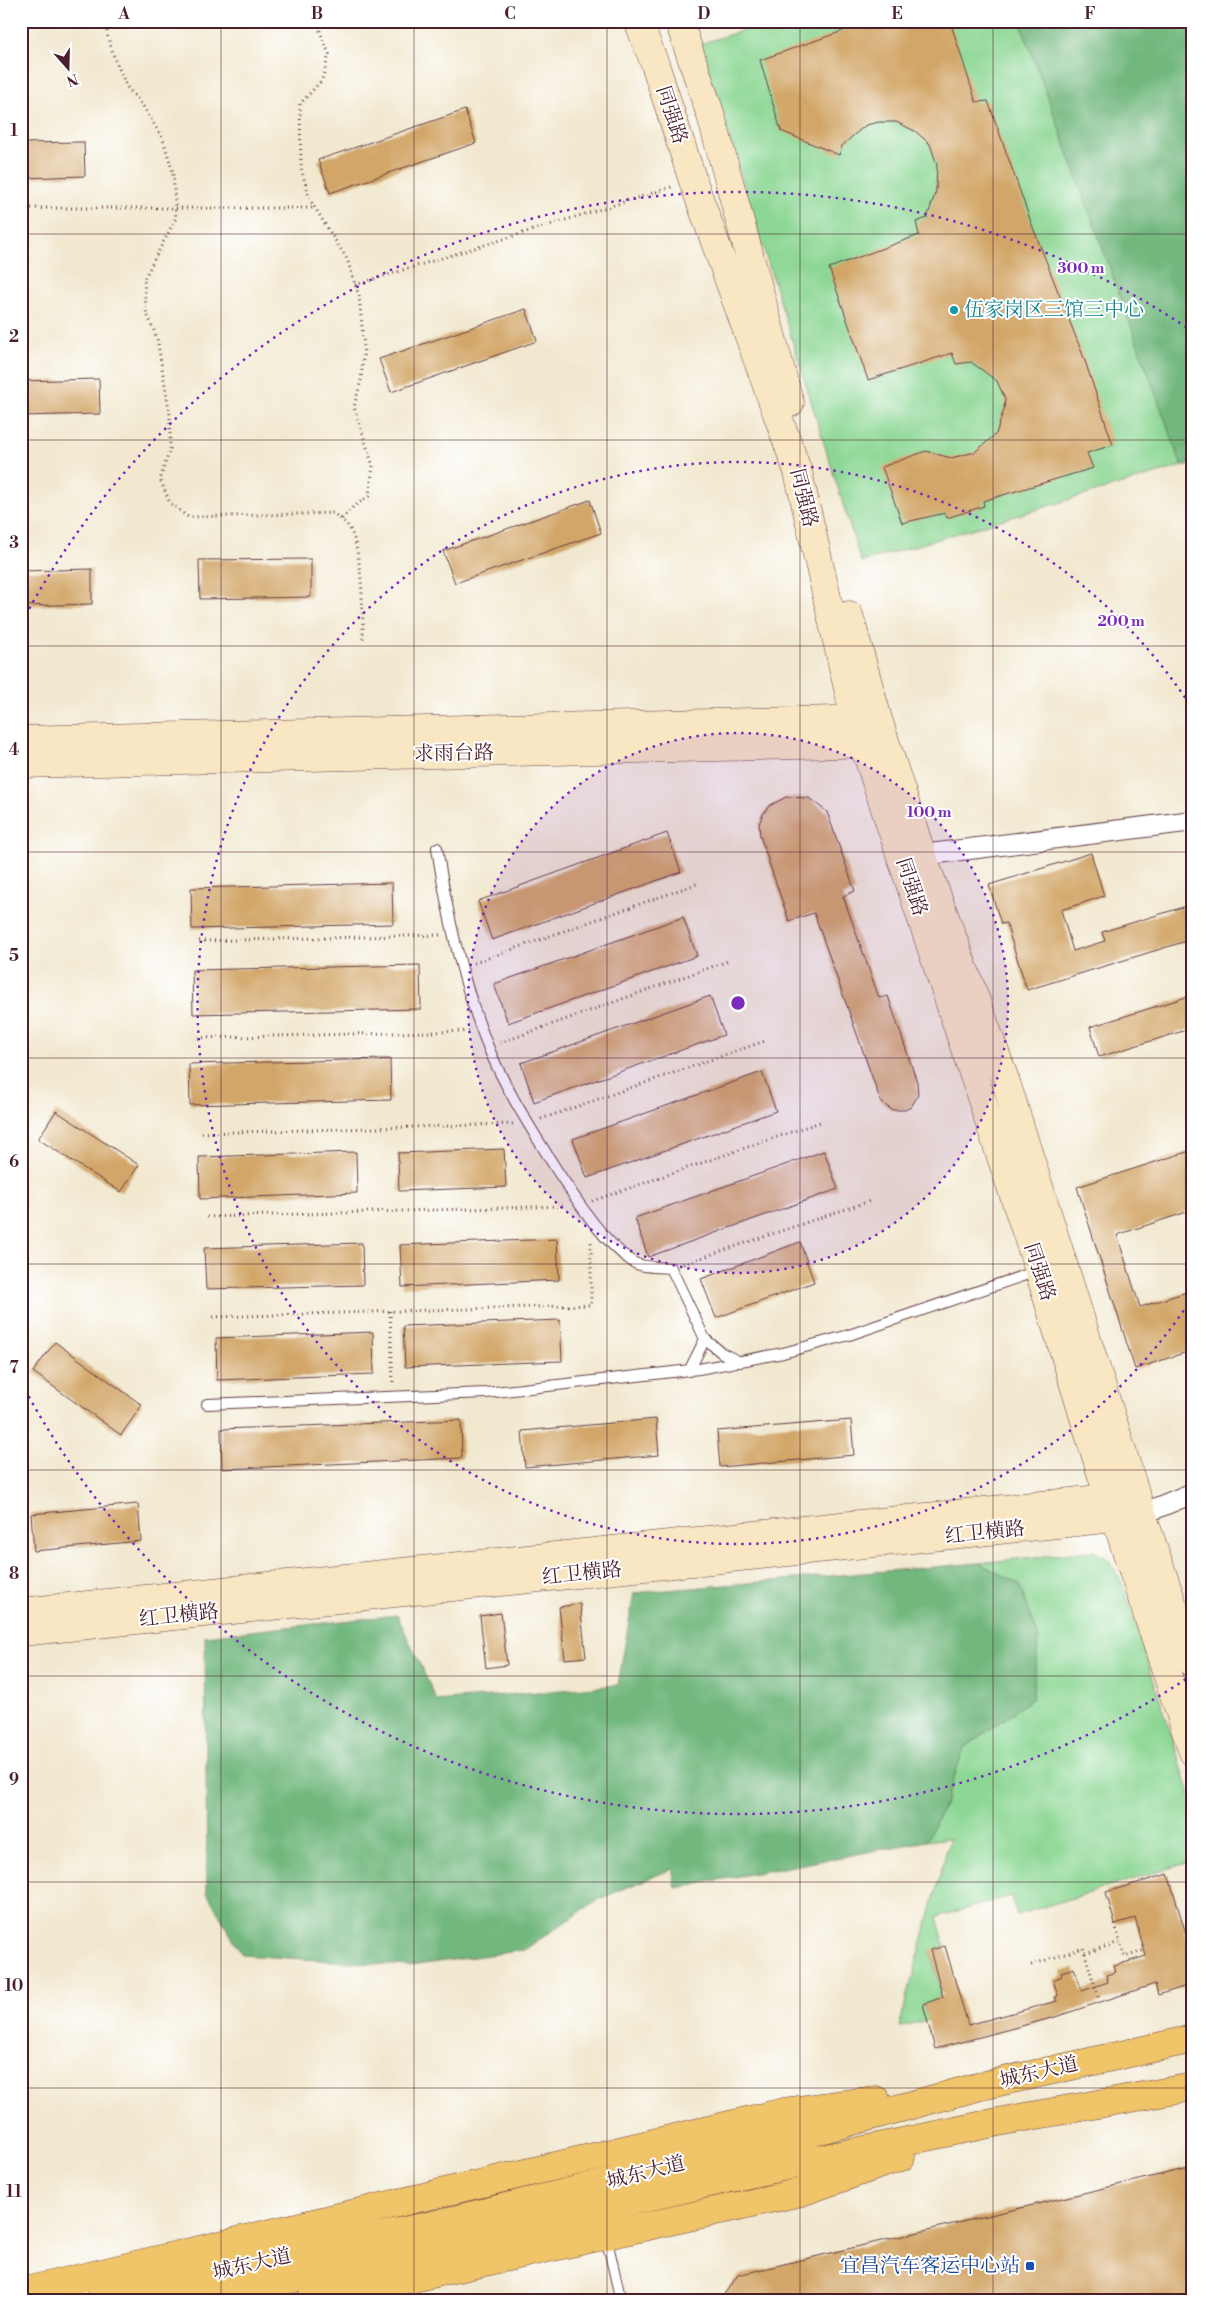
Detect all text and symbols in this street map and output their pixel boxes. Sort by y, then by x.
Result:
text: A [117,4,130,24]
text: B [311,4,323,24]
text: C [504,4,516,24]
text: D [698,4,711,24]
text: E [891,4,903,24]
text: F [1084,4,1096,24]
north arrow [42,42,92,92]
text: N [64,69,80,90]
street label: 同强路 [650,83,692,147]
text: 1 [10,121,18,141]
text: 300 m [1058,259,1105,278]
place label: 伍家岗区三馆三中心 [964,298,1144,323]
marker: 伍家岗区三馆三中心 [948,304,960,316]
text: 2 [9,327,19,347]
street label: 同强路 [784,466,822,530]
text: 3 [9,533,19,553]
text: 200 m [1097,612,1145,631]
text: 4 [9,740,20,760]
street label: 求雨台路 [414,741,494,767]
text: 100 m [907,803,952,822]
street label: 同强路 [890,855,932,919]
text: 5 [9,946,19,966]
centre of rings [729,994,747,1012]
text: 6 [9,1152,19,1172]
street label: 同强路 [1018,1240,1060,1304]
text: 7 [9,1358,19,1378]
street label: 红卫横路 [944,1516,1026,1550]
street label: 红卫横路 [541,1557,623,1591]
text: 8 [9,1564,19,1584]
street label: 红卫横路 [138,1599,220,1633]
text: 9 [9,1770,19,1790]
text: 10 [5,1976,23,1996]
street label: 城东大道 [997,2052,1081,2094]
street label: 城东大道 [604,2151,688,2195]
text: 11 [6,2182,22,2202]
street label: 城东大道 [210,2244,294,2286]
place label: 宜昌汽车客运中心站 [840,2254,1020,2279]
marker: 宜昌汽车客运中心站 [1024,2260,1036,2272]

